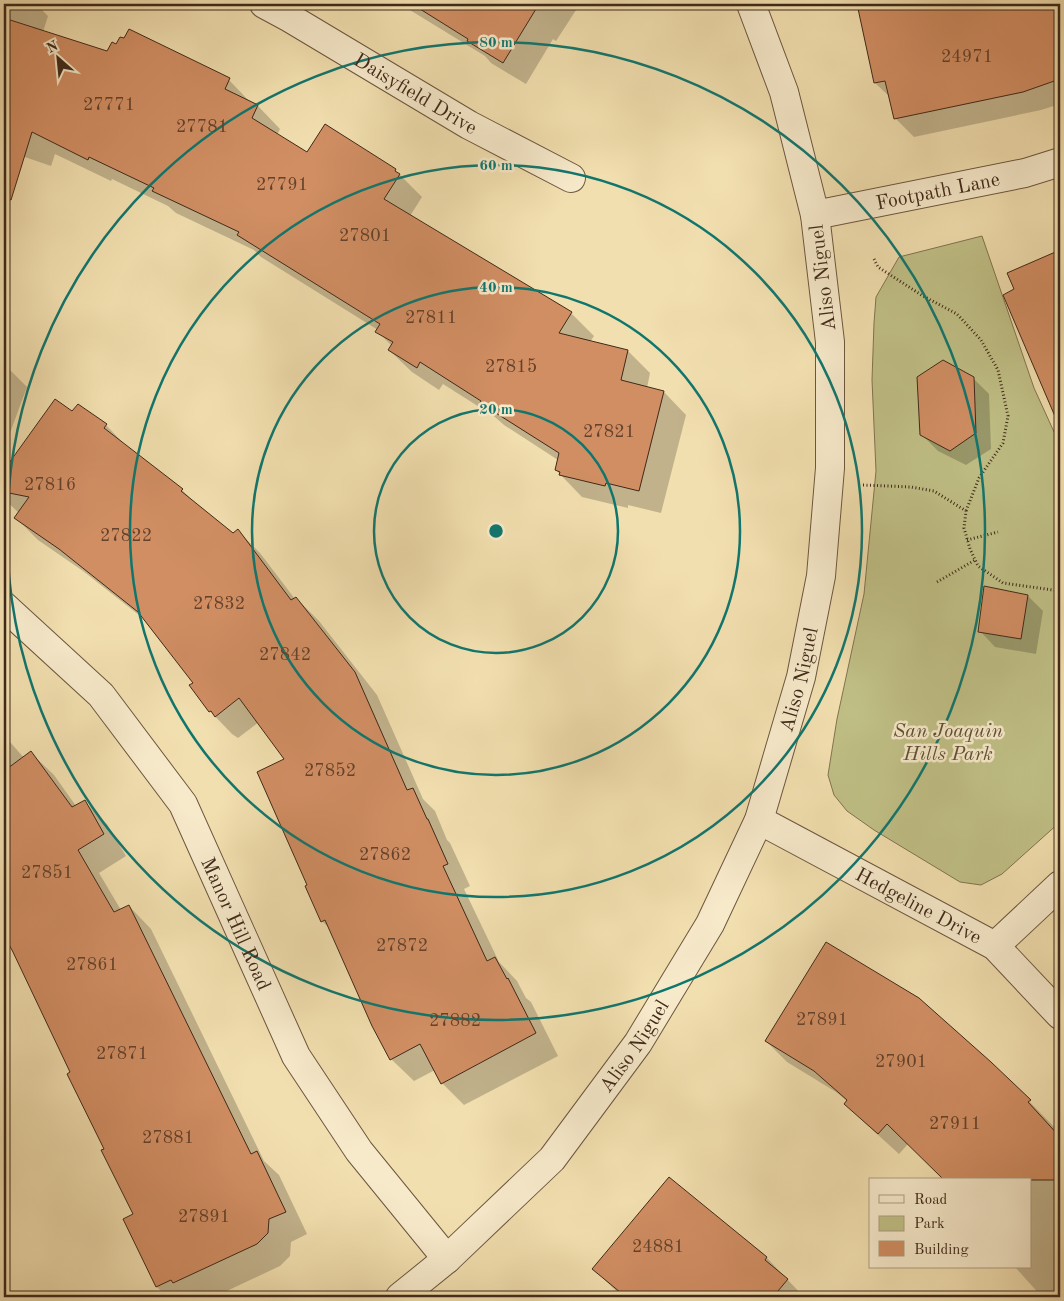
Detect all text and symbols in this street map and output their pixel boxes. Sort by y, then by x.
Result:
north arrow [32,32,82,82]
text: 80 m [479,36,513,51]
text: N [45,39,61,56]
house number: 24971 [941,48,993,66]
street label: Daisyfield Drive [350,50,480,139]
house number: 27771 [83,96,135,114]
house number: 27781 [176,118,228,136]
text: 60 m [479,159,513,174]
street label: Footpath Lane [874,170,1002,215]
house number: 27791 [256,176,308,194]
street label: Aliso Niguel [808,223,840,332]
house number: 27801 [339,227,391,245]
text: 40 m [479,281,513,296]
house number: 27811 [405,309,457,327]
house number: 27815 [485,358,537,376]
text: 20 m [479,403,513,418]
house number: 27821 [583,423,635,441]
house number: 27816 [24,476,76,494]
centre of rings [487,522,505,540]
house number: 27822 [100,527,152,545]
house number: 27832 [193,595,245,613]
street label: Aliso Niguel [777,626,823,735]
house number: 27842 [259,646,311,664]
park label: San Joaquin Hills Park [893,722,1003,765]
house number: 27852 [304,762,356,780]
house number: 27862 [359,846,411,864]
street label: Manor Hill Road [196,855,273,994]
house number: 27851 [21,864,73,882]
street label: Hedgeline Drive [851,865,984,949]
house number: 27872 [376,937,428,955]
house number: 27861 [66,956,118,974]
street label: Aliso Niguel [597,997,674,1097]
house number: 27891 [796,1011,848,1029]
house number: 27882 [429,1012,481,1030]
house number: 27871 [96,1045,148,1063]
house number: 27901 [875,1053,927,1071]
house number: 27911 [929,1115,981,1133]
house number: 27881 [142,1129,194,1147]
legend [869,1178,1032,1268]
text: Road [914,1193,948,1208]
house number: 27891 [178,1208,230,1226]
text: Park [914,1217,945,1232]
house number: 24881 [632,1238,684,1256]
text: Building [914,1243,969,1258]

